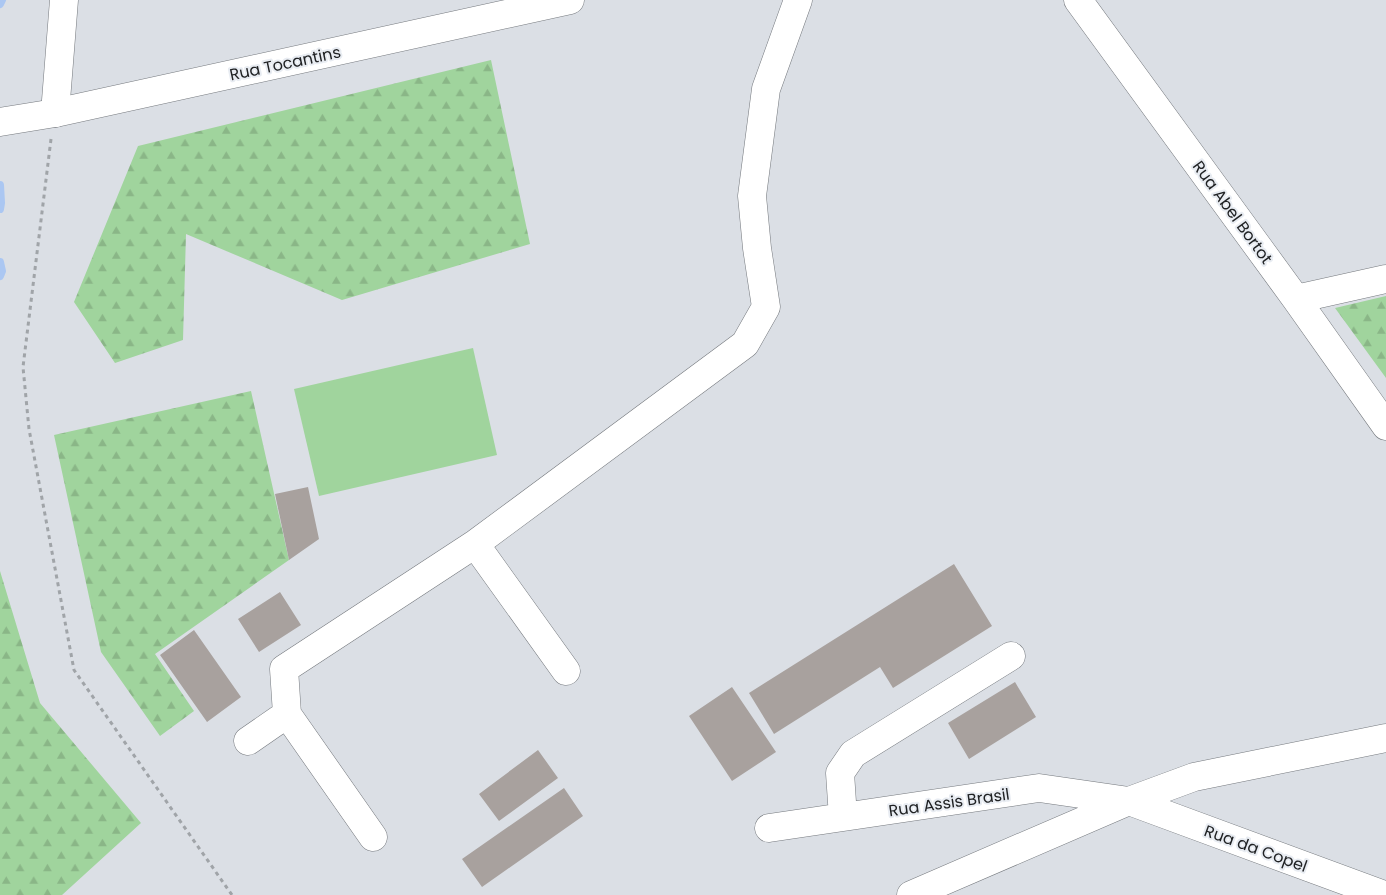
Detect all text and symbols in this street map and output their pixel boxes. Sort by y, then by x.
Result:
street label: Rua Tocantins [227,40,343,86]
street label: Rua Abel Bortot [1187,156,1278,269]
street label: Rua Assis Brasil [887,783,1011,822]
street label: Rua da Copel [1201,819,1311,878]

